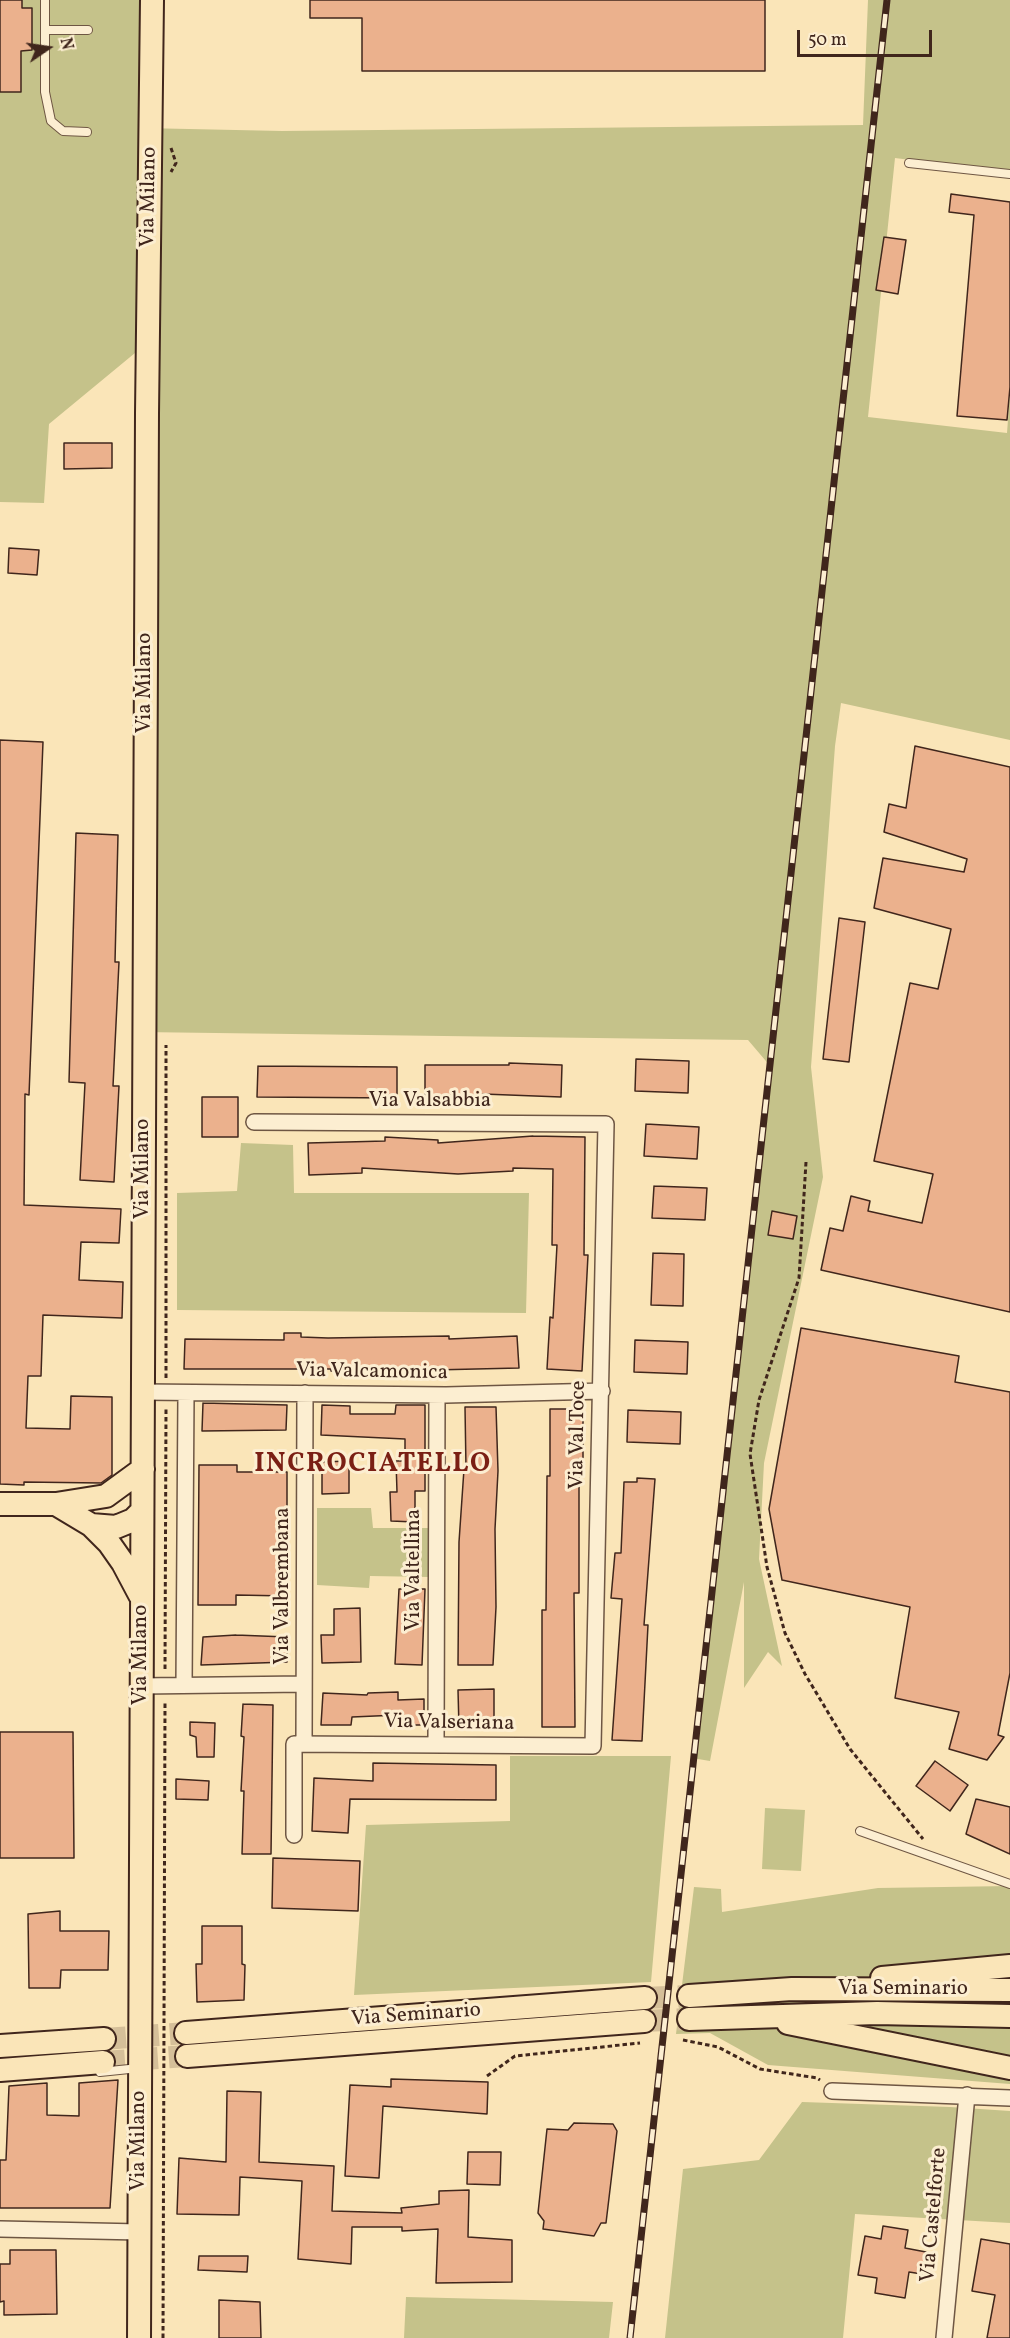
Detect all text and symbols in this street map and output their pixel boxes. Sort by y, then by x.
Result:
north arrow [18,18,78,78]
scale bar [800,18,935,56]
text: 50 m [808,28,847,53]
text: N [54,36,78,52]
street label: Via Milano [137,146,163,248]
street label: Via Milano [133,633,159,733]
street label: Via Valsabbia [369,1089,491,1115]
street label: Via Milano [131,1119,157,1219]
street label: Via Valcamonica [296,1359,448,1387]
street label: Via Val Toce [565,1380,593,1490]
district label: INCROCIATELLO [254,1450,492,1482]
street label: Via Valbrembana [271,1507,297,1665]
street label: Via Valtellina [402,1509,428,1631]
street label: Via Milano [129,1605,155,1705]
street label: Via Valseriana [383,1710,515,1738]
street label: Via Seminario [838,1977,968,2003]
street label: Via Seminario [350,1999,482,2033]
street label: Via Milano [127,2091,153,2191]
street label: Via Castelforte [917,2147,953,2283]

